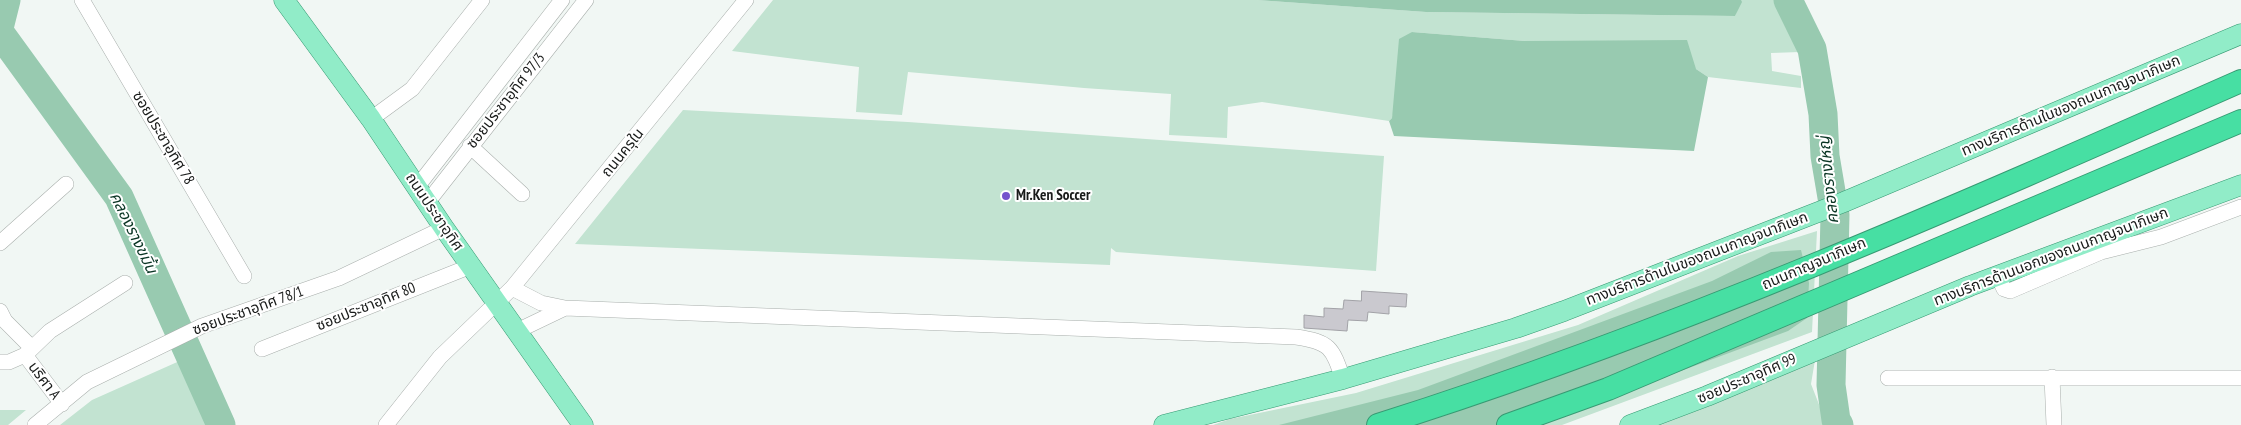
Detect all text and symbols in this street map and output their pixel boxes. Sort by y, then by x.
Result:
street label: ซอยประชาอุทิศ 97/3 [463,49,549,153]
street label: ทางบริการด้านในของถนนกาญจนาภิเษก [1959,52,2183,160]
street label: ซอยประชาอุทิศ 78 [128,88,198,188]
street label: ถนนครุใน [598,125,648,181]
water label: คลองรางใหญ่ [1815,135,1843,225]
street label: ถนนประชาอุทิศ [401,169,467,255]
place label: Mr.Ken Soccer [1016,187,1090,205]
water label: คลองรางขมิ้น [105,189,161,277]
marker: Mr.Ken Soccer [1000,190,1012,202]
street label: ทางบริการด้านนอกของถนนกาญจนาภิเษก [1931,204,2171,310]
street label: ทางบริการด้านในของถนนกาญจนาภิเษก [1584,208,1810,310]
street label: ถนนกาญจนาภิเษก [1759,234,1869,294]
street label: ซอยประชาอุทิศ 80 [314,279,418,335]
street label: ซอยประชาอุทิศ 78/1 [190,283,306,339]
street label: ซอยประชาอุทิศ 99 [1695,350,1799,408]
street label: นริศา A [24,359,64,403]

